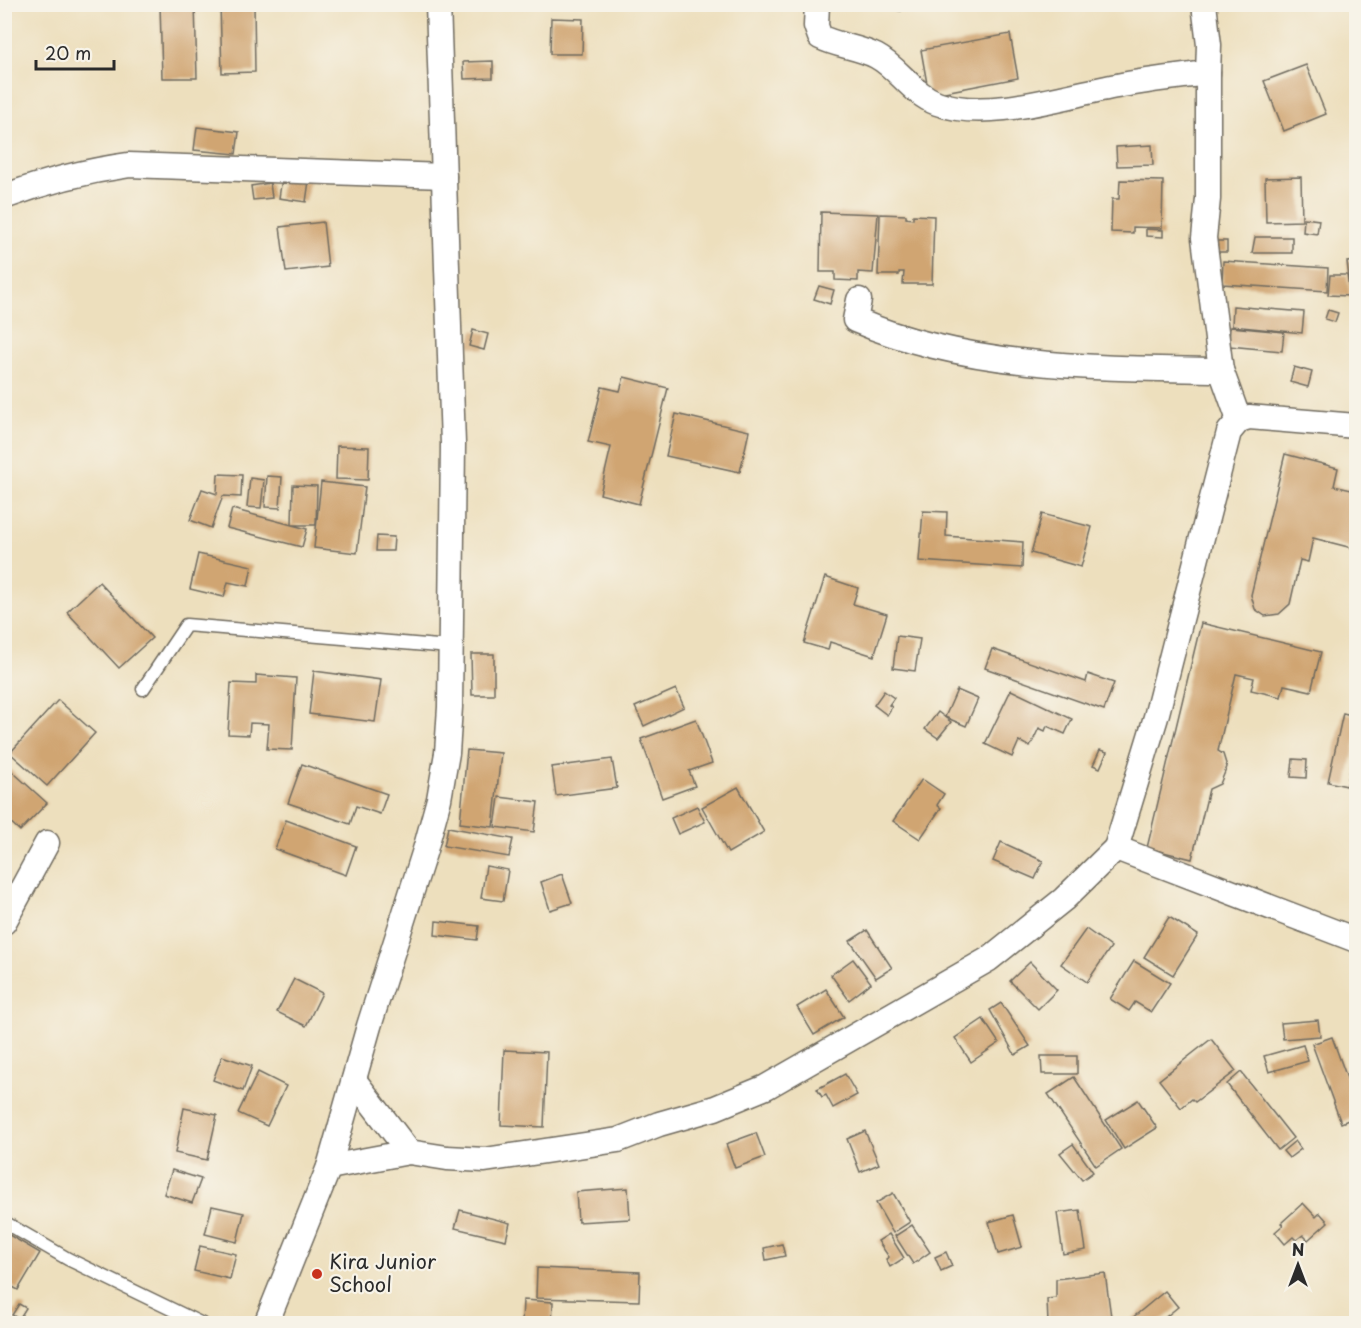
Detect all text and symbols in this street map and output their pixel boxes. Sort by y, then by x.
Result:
scale bar [36,33,114,71]
text: 20 m [45,39,91,66]
north arrow [1268,1235,1328,1295]
text: N [1292,1237,1304,1261]
place label: Kira Junior School [329,1246,437,1299]
marker: Kira Junior School [310,1267,324,1281]

